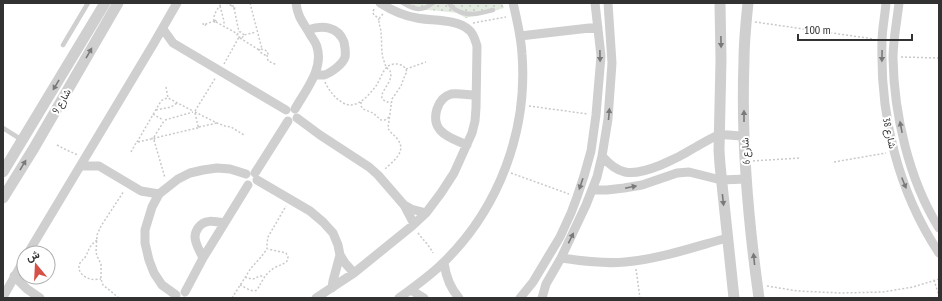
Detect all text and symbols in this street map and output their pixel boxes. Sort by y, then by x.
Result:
scale bar [798,16,912,42]
text: 100 m [804,22,831,37]
one-way arrow [718,36,724,49]
one-way arrow [85,48,93,58]
one-way arrow [597,50,603,63]
one-way arrow [879,50,885,63]
one-way arrow [52,79,59,91]
street label: شارع 9 [49,86,74,116]
one-way arrow [605,108,612,120]
one-way arrow [741,109,747,122]
street label: شارع 38 [880,116,899,150]
one-way arrow [898,121,904,133]
street label: شارع 6 [738,137,753,165]
one-way arrow [20,159,27,171]
one-way arrow [578,178,584,190]
one-way arrow [901,178,907,190]
one-way arrow [625,184,637,190]
one-way arrow [720,194,726,206]
one-way arrow [568,232,574,244]
north arrow [16,245,56,285]
text: ش [24,247,41,264]
one-way arrow [751,253,757,265]

